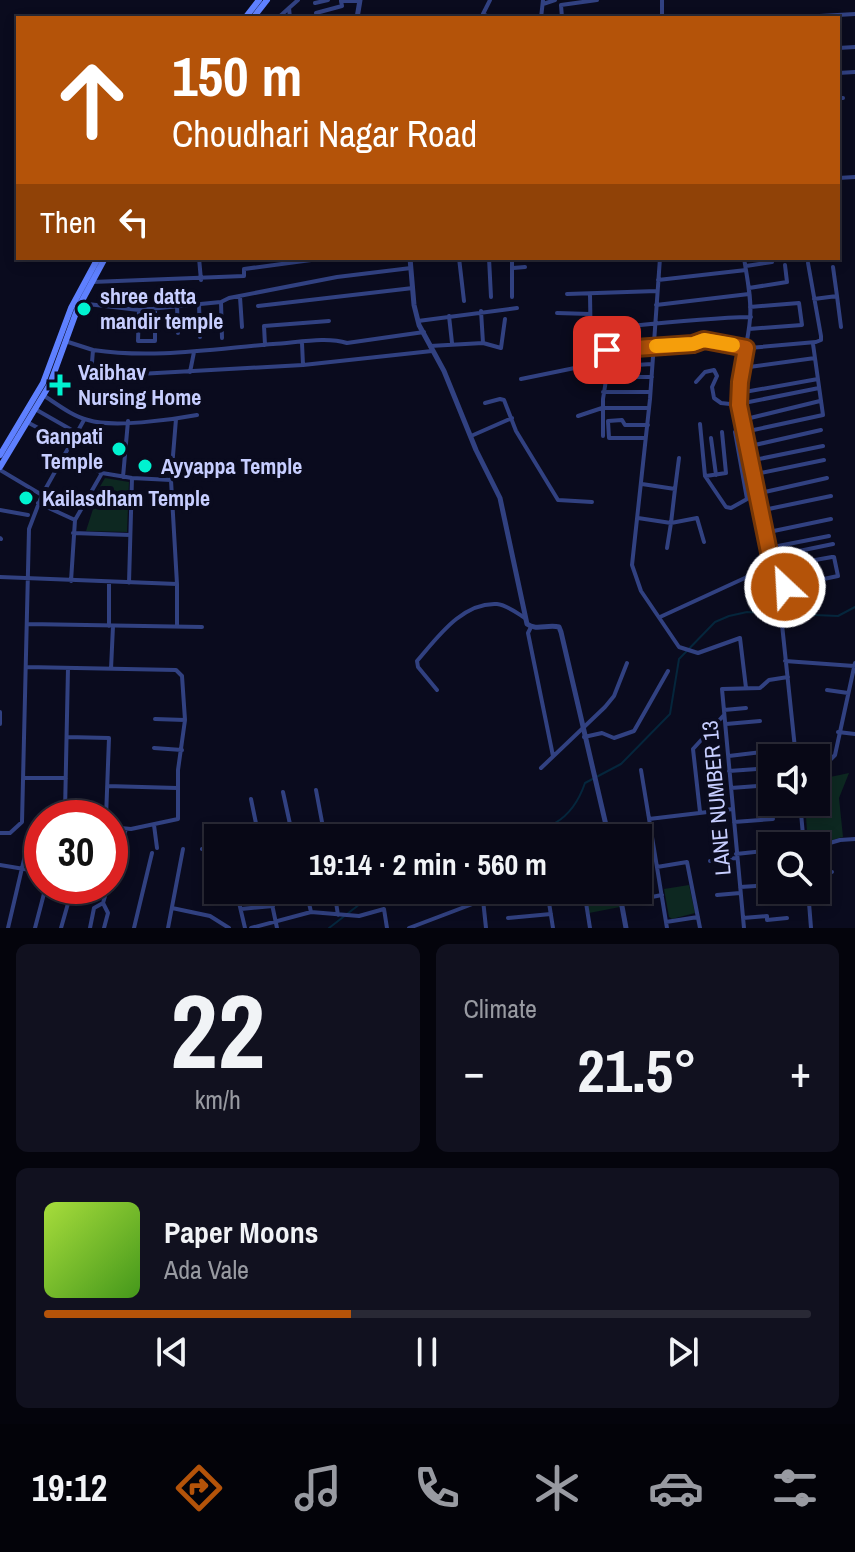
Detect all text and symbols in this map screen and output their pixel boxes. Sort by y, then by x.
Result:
text: 150 m [172,38,302,113]
icon: ahead [40,48,144,152]
text: Choudhari Nagar Road [172,110,477,158]
icon: left [112,200,156,244]
text: Then [40,202,96,242]
place label: shree datta mandir temple [100,281,223,336]
marker: shree datta mandir temple [75,300,93,318]
pin [573,316,641,384]
icon: arrive [585,328,629,372]
place label: Vaibhav Nursing Home [78,357,201,412]
marker: Vaibhav Nursing Home [49,374,71,396]
place label: Ganpati Temple [36,421,103,476]
marker: Ganpati Temple [110,440,128,458]
place label: Ayyappa Temple [161,451,302,481]
marker: Ayyappa Temple [136,457,154,475]
place label: Kailasdham Temple [42,483,210,513]
marker: Kailasdham Temple [17,489,35,507]
position arrow [743,545,827,629]
street label: LANE NUMBER 13 [694,719,738,877]
map controls [758,744,830,904]
button: sound [758,744,830,816]
speed limit sign: 30 [24,800,128,904]
button: search [758,832,830,904]
text: 19:14 · 2 min · 560 m [309,844,547,884]
text: 22 [170,960,265,1100]
text: Climate [464,991,537,1026]
text: 21.5° [577,1030,697,1111]
text: − [464,1041,485,1101]
text: + [790,1041,811,1101]
text: km/h [195,1082,241,1117]
text: Paper Moons [164,1212,318,1252]
text: Ada Vale [164,1252,249,1287]
icon: previous [150,1330,194,1374]
icon: pause [405,1330,449,1374]
icon: next [661,1330,705,1374]
icon: directions [171,1460,227,1516]
icon: music [290,1460,346,1516]
icon: phone [409,1460,465,1516]
icon: climate [529,1460,585,1516]
icon: car [648,1460,704,1516]
icon: filters [767,1460,823,1516]
text: 19:12 [32,1464,107,1512]

